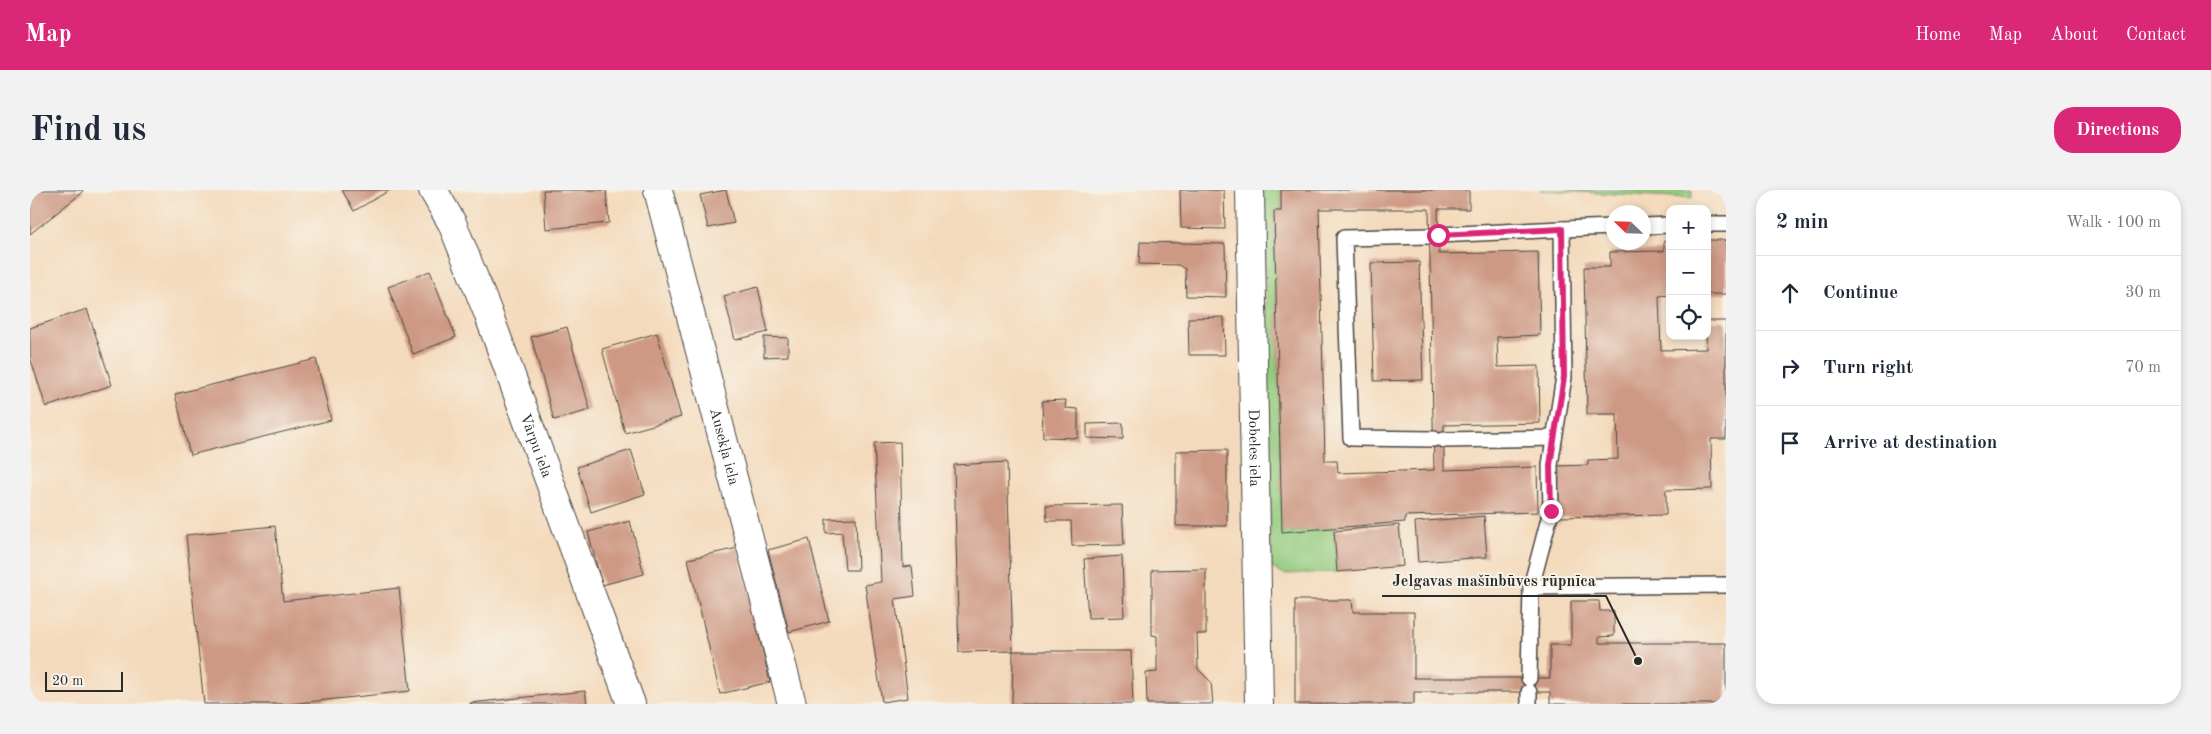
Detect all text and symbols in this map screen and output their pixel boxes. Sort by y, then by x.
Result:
text: Map [25,23,72,47]
text: Home [1915,26,1961,44]
text: Map [1989,26,2022,44]
text: About [2050,26,2098,44]
text: Contact [2126,26,2186,44]
button: Directions [2054,107,2181,153]
text: Find us [30,113,146,148]
north arrow [1606,205,1651,250]
map controls [1666,205,1711,340]
button: + [1666,205,1711,250]
text: 2 min [1776,212,1829,233]
text: Walk · 100 m [2066,215,2161,231]
route start [1427,224,1450,247]
button: − [1666,250,1711,295]
icon: ahead [1776,279,1804,307]
text: Continue [1823,284,1898,303]
text: 30 m [2125,285,2161,301]
button: locate [1666,295,1711,340]
icon: right [1776,354,1804,382]
text: Turn right [1823,359,1913,378]
text: 70 m [2125,360,2161,376]
street label: Ausekļa iela [706,407,741,487]
street label: Dobeles iela [1245,409,1261,488]
street label: Vārpu iela [517,412,554,480]
icon: arrive [1776,429,1804,457]
text: Arrive at destination [1823,434,1997,453]
route end [1540,500,1563,523]
callout: Jelgavas mašīnbūves rūpnīca [1382,565,1606,596]
text: Jelgavas mašīnbūves rūpnīca [1392,574,1596,590]
scale bar [45,669,122,692]
text: 20 m [52,674,83,688]

